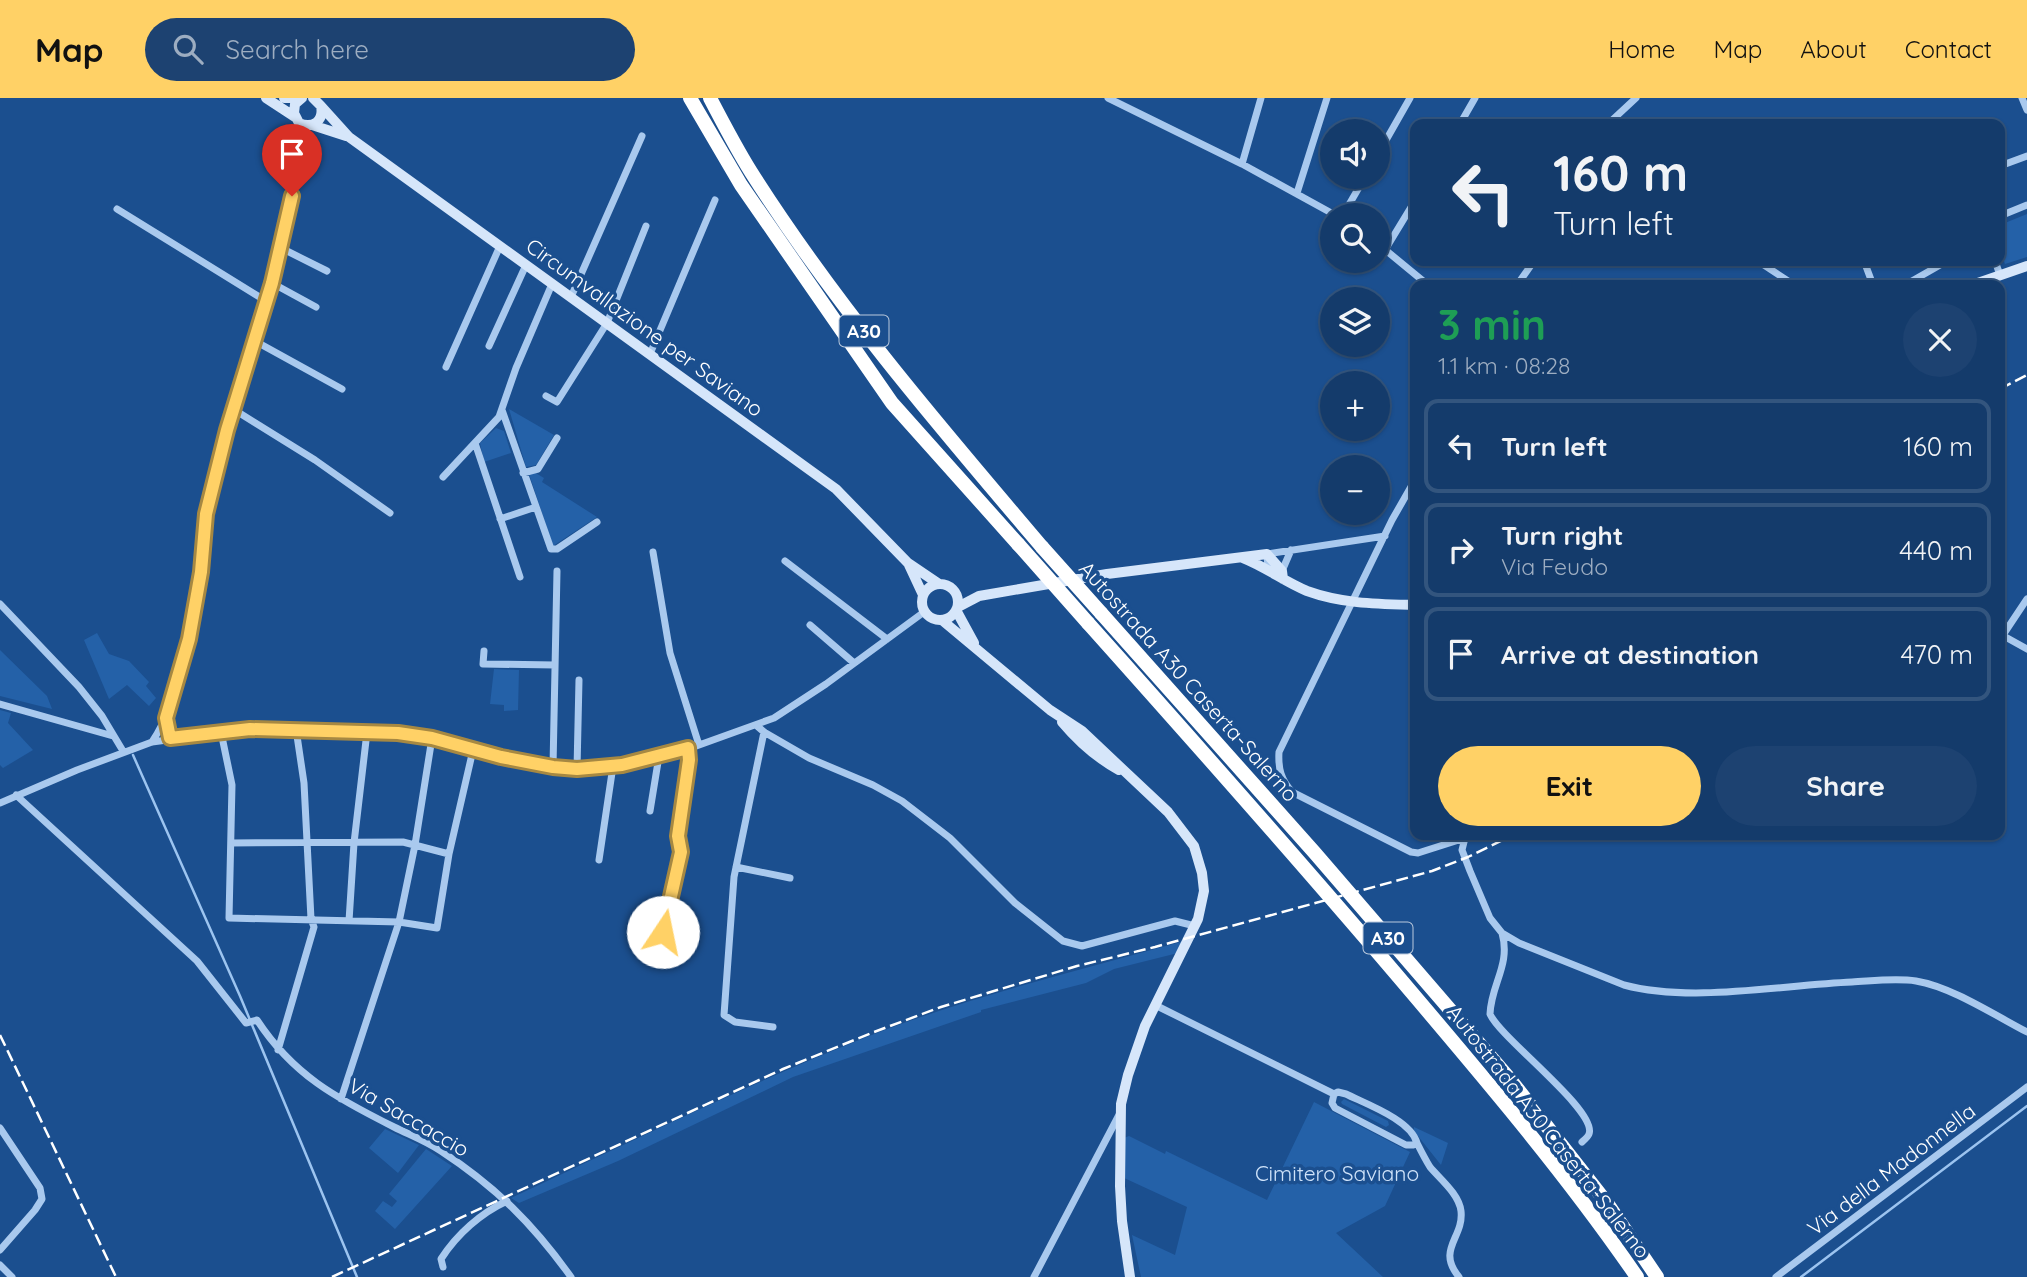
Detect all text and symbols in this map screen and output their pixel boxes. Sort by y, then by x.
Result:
search box [145,18,635,81]
text: Map [35,29,103,70]
icon: search [169,30,207,68]
text: Search here [225,33,369,66]
text: Home [1608,34,1675,64]
text: Map [1713,34,1762,64]
text: About [1800,34,1867,64]
text: Contact [1905,34,1992,64]
map controls [1320,119,1390,525]
button: sound [1320,119,1390,189]
pin [262,124,322,196]
icon: arrive [273,135,311,173]
text: 160 m [1553,142,1688,203]
icon: left [1438,147,1529,238]
button: search [1320,203,1390,273]
text: Turn left [1553,203,1674,243]
street label: Circumvallazione per Saviano [521,232,769,422]
button: layers [1320,287,1390,357]
text: 3 min [1438,298,1546,351]
button: close [1903,303,1977,377]
road number: A30 [840,316,888,346]
text: 1.1 km · 08:28 [1438,351,1570,380]
button: + [1320,371,1390,441]
icon: left [1442,427,1480,465]
text: Turn left [1501,430,1608,463]
text: 160 m [1903,430,1973,463]
button: − [1320,455,1390,525]
text: Turn right [1501,519,1623,552]
icon: right [1442,531,1480,569]
text: 440 m [1899,534,1973,567]
text: Via Feudo [1501,552,1608,581]
street label: Autostrada A30 Caserta-Salerno [1074,555,1304,807]
icon: arrive [1442,635,1480,673]
text: Arrive at destination [1501,638,1759,671]
text: 470 m [1900,638,1973,671]
button: Exit [1438,746,1701,826]
button: Share [1715,746,1977,826]
position arrow [626,895,700,969]
road number: A30 [1364,922,1412,954]
street label: Autostrada A30 Caserta-Salerno [1442,999,1656,1263]
street label: Via Saccaccio [344,1072,474,1162]
street label: Via della Madonnella [1802,1097,1980,1241]
park label: Cimitero Saviano [1255,1160,1419,1186]

